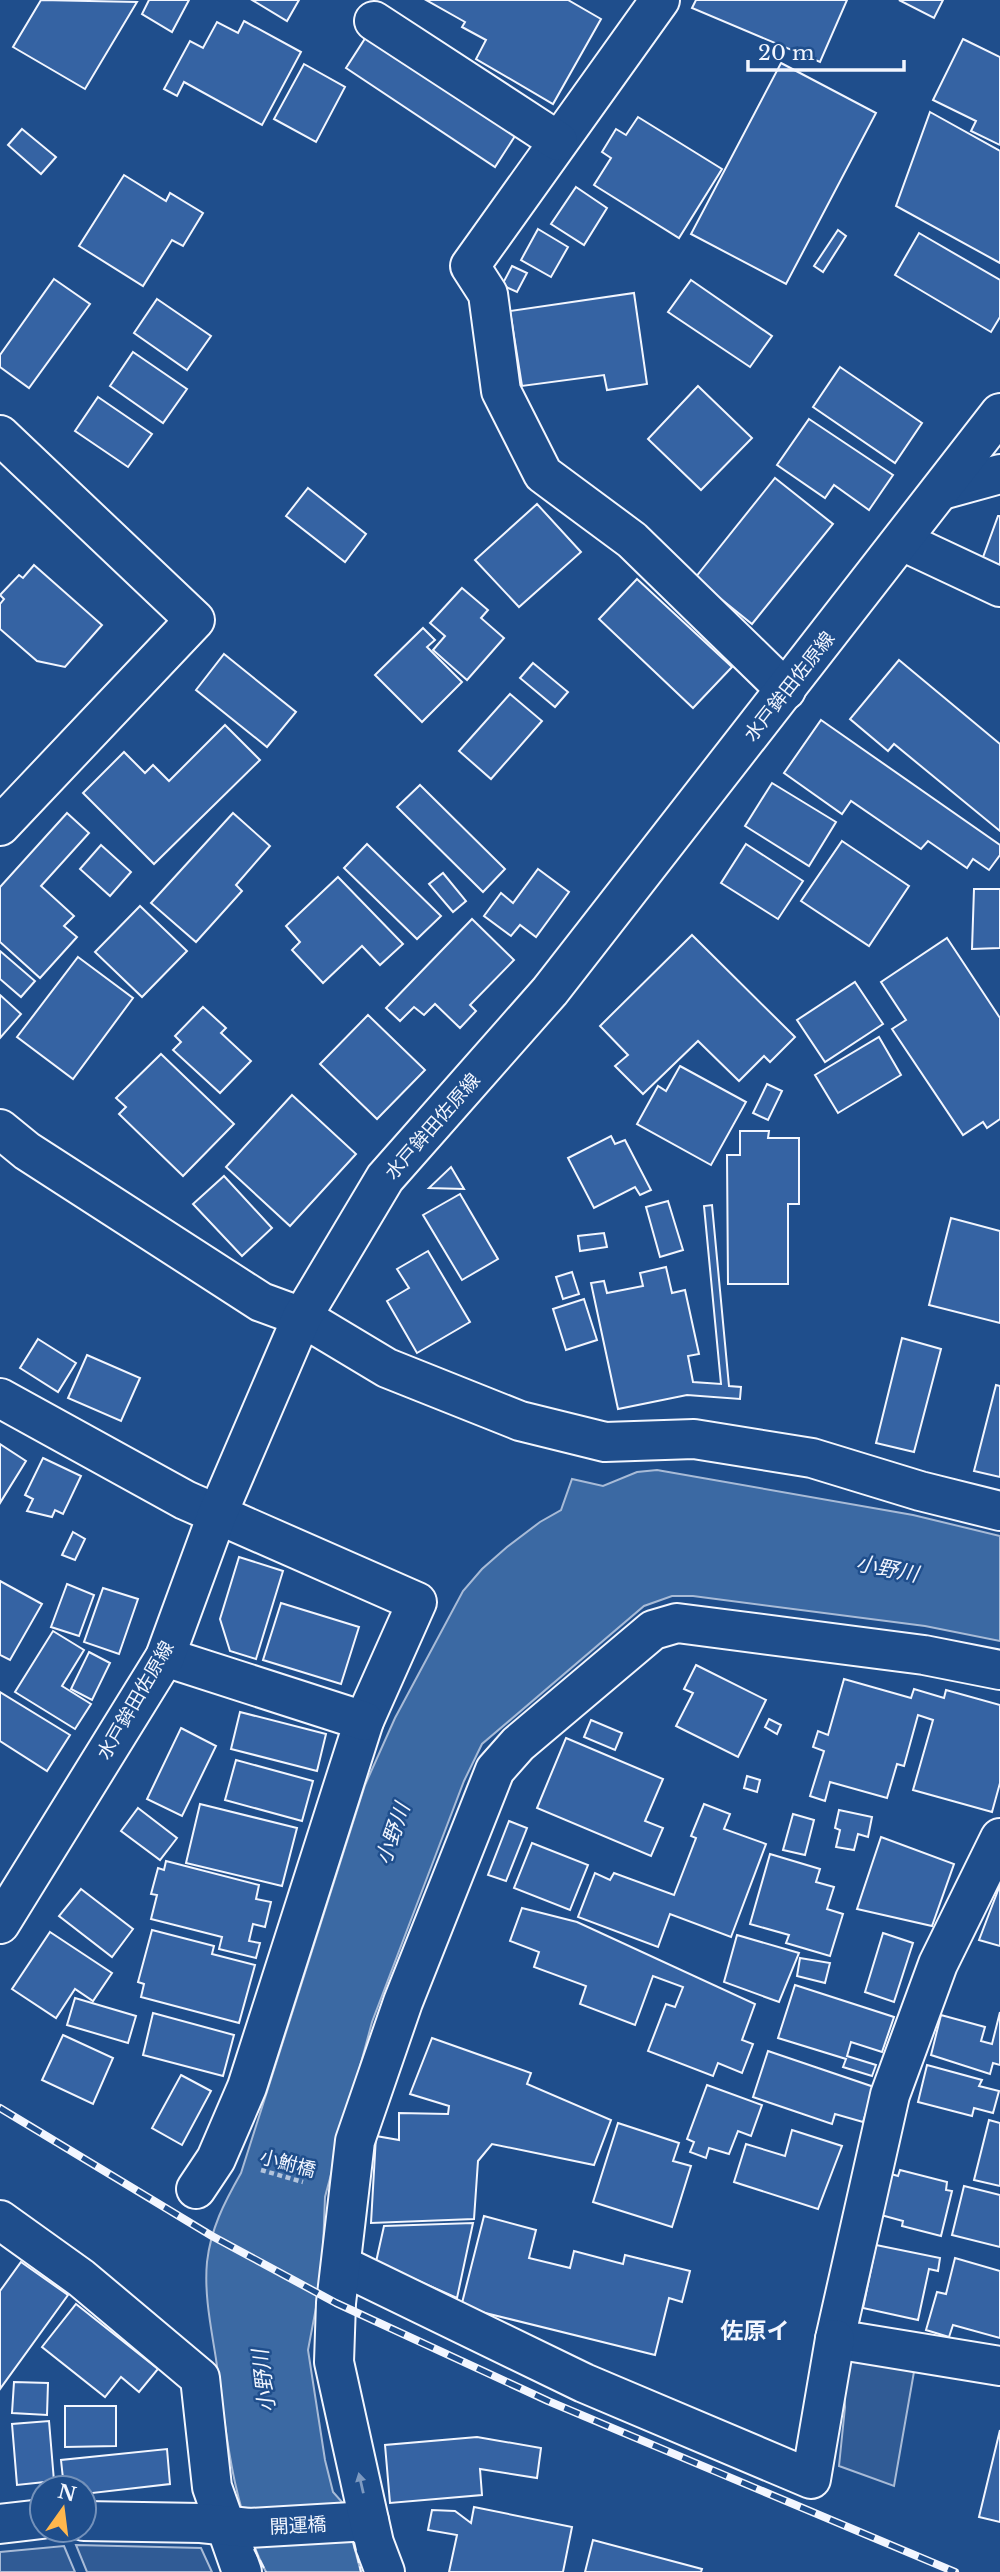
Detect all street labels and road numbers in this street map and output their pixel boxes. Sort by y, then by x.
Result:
street label: 水戸鉾田佐原線 [739,627,839,746]
street label: 水戸鉾田佐原線 [380,1069,485,1184]
street label: 水戸鉾田佐原線 [92,1637,179,1764]
street label: 小鮒橋 [257,2145,318,2182]
street label: 開運橋 [269,2513,327,2538]

